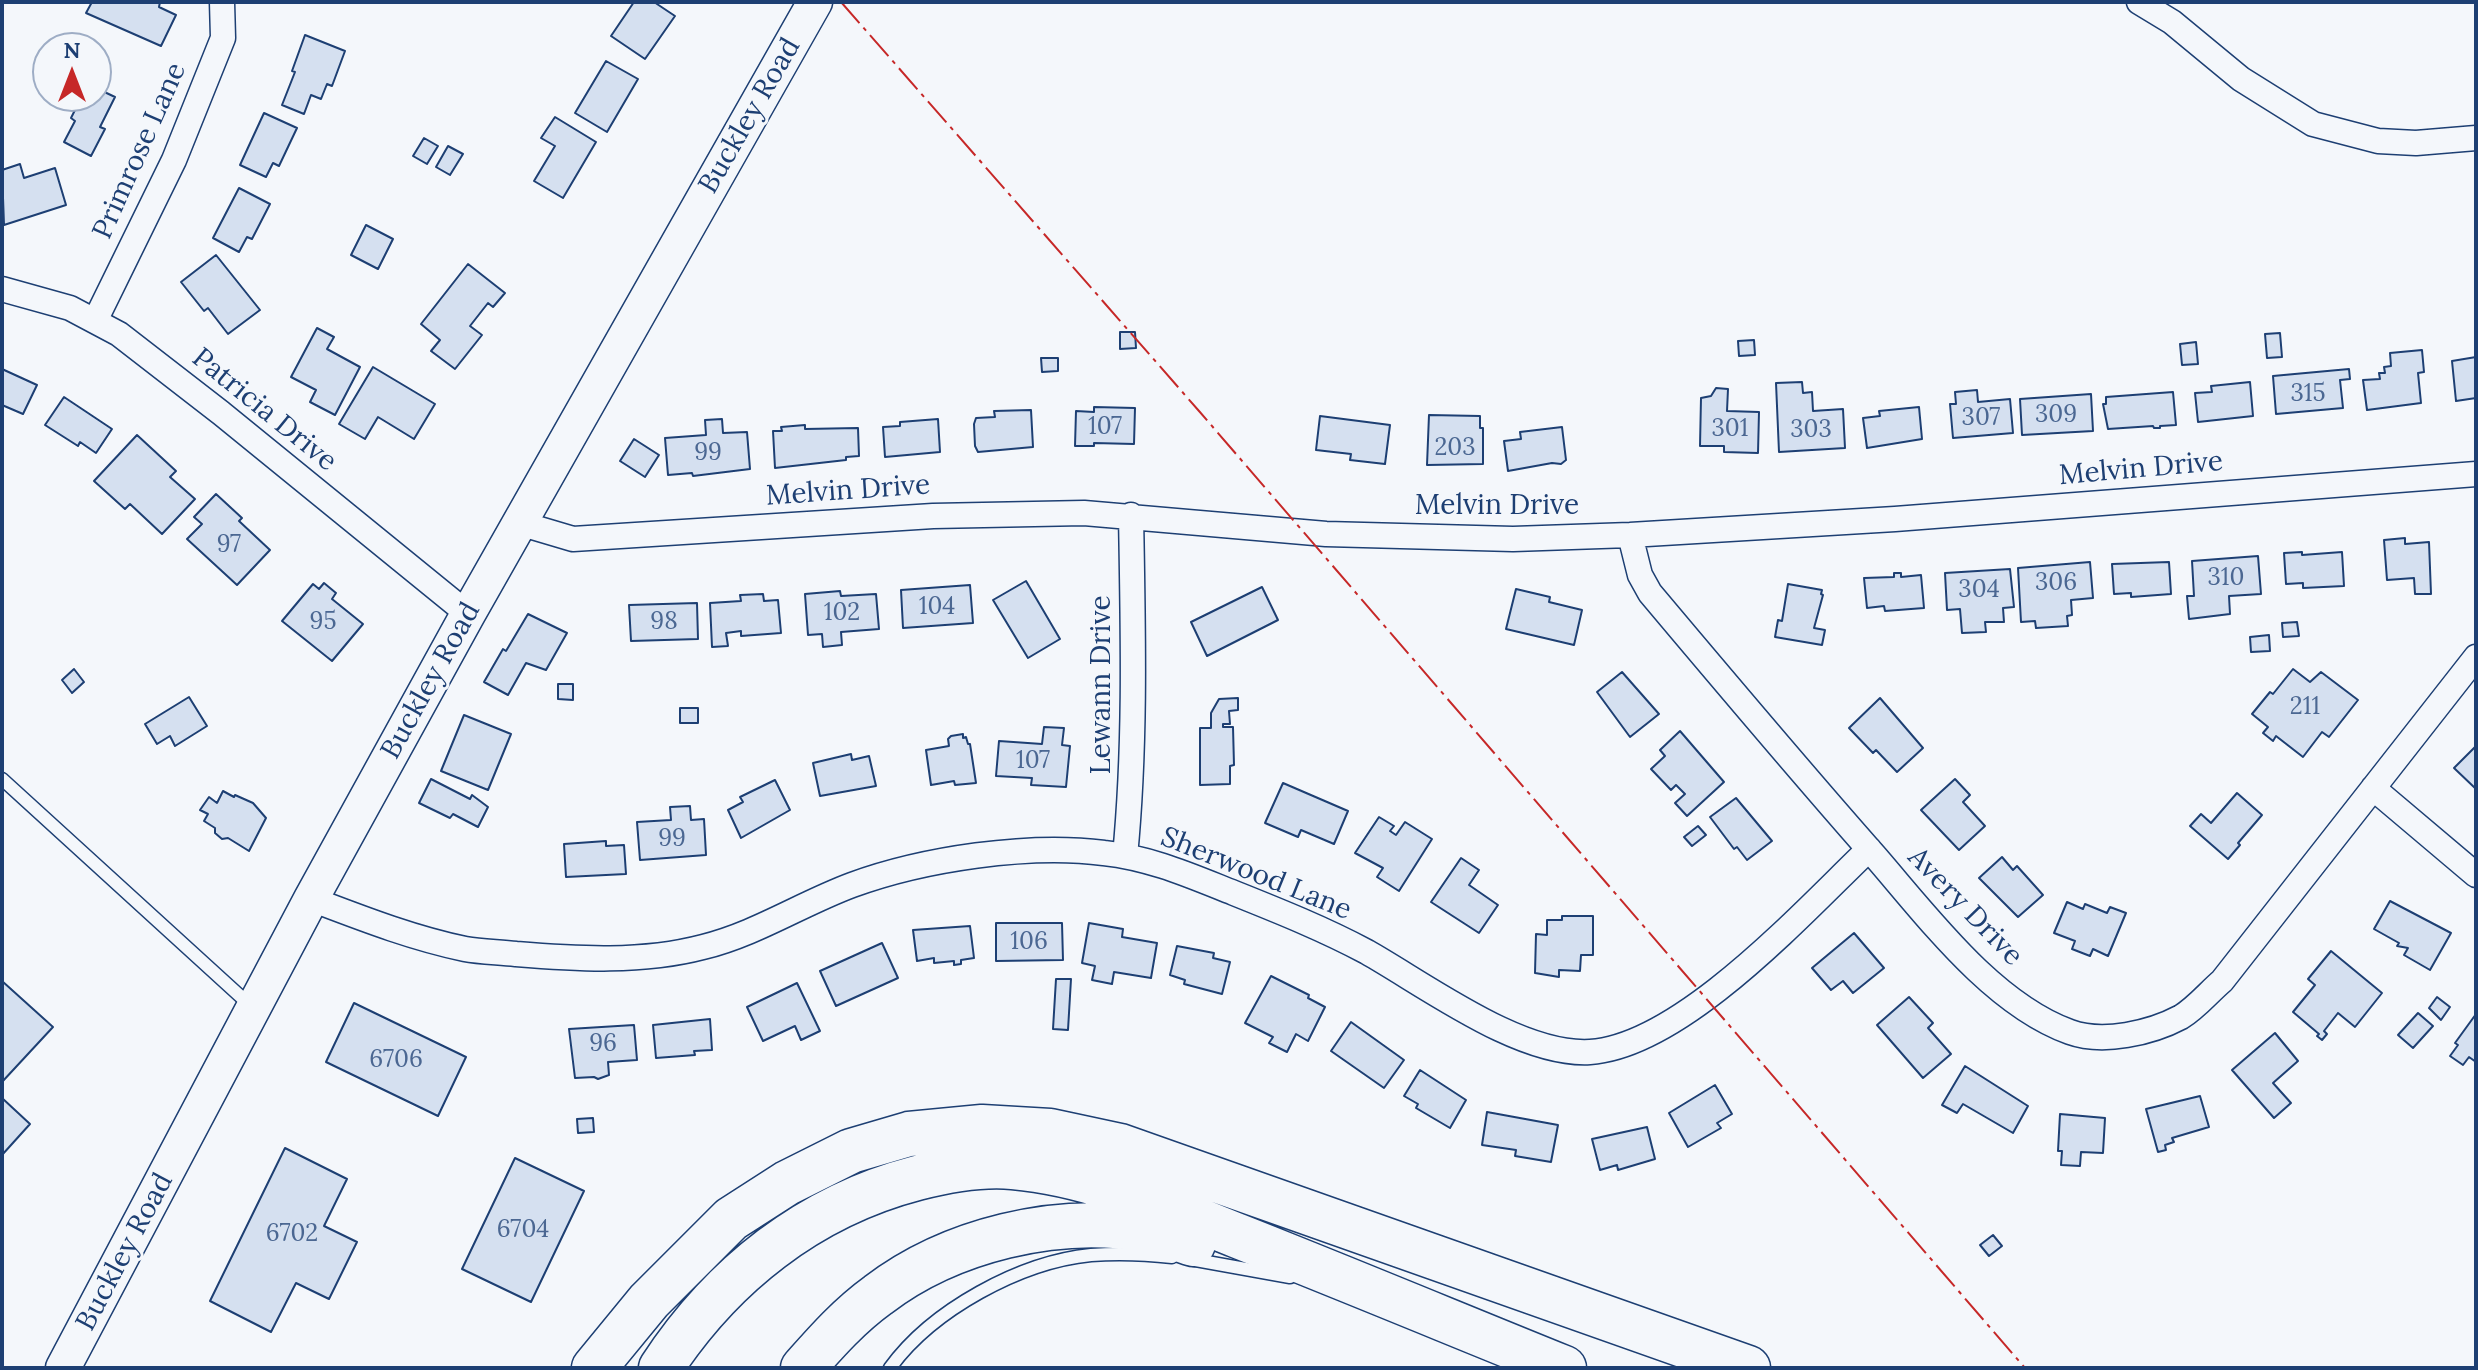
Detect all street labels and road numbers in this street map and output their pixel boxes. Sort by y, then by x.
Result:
street label: Buckley Road [692,32,808,200]
street label: Primrose Lane [86,58,194,244]
street label: Patricia Drive [185,341,343,479]
street label: Melvin Drive [2058,445,2224,493]
street label: Melvin Drive [765,469,931,513]
street label: Melvin Drive [1415,489,1579,523]
street label: Lewann Drive [1085,595,1119,775]
street label: Buckley Road [374,597,488,765]
street label: Sherwood Lane [1156,820,1356,928]
street label: Avery Drive [1900,841,2030,973]
street label: Buckley Road [69,1167,181,1337]

